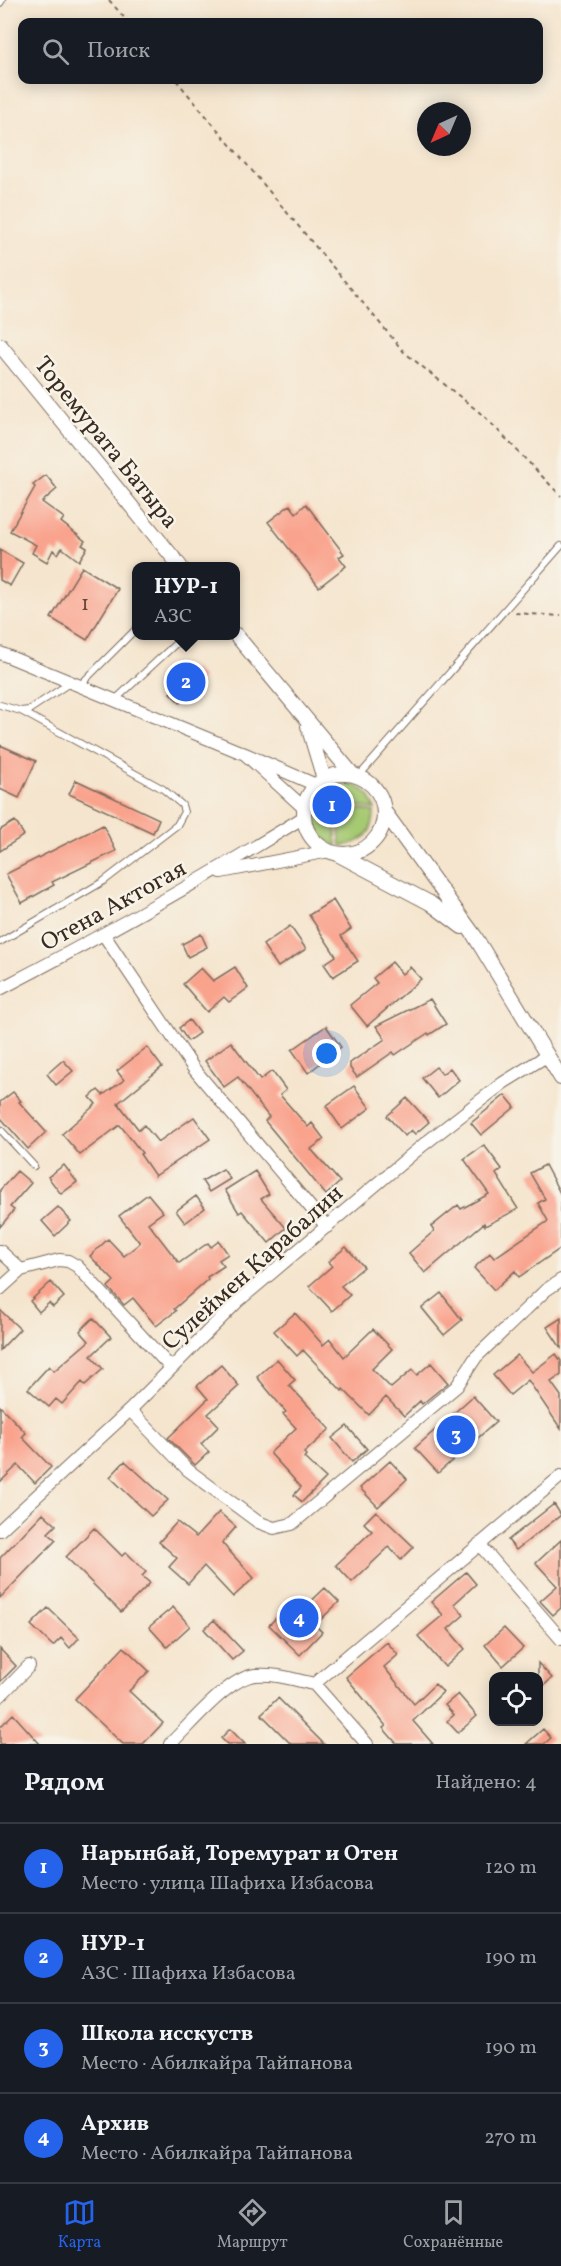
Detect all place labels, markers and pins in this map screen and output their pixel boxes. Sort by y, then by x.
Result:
pin: 2 [166,660,206,704]
pin: 1 [312,782,352,828]
pin: 3 [436,1412,476,1458]
pin: 4 [280,1596,318,1640]

